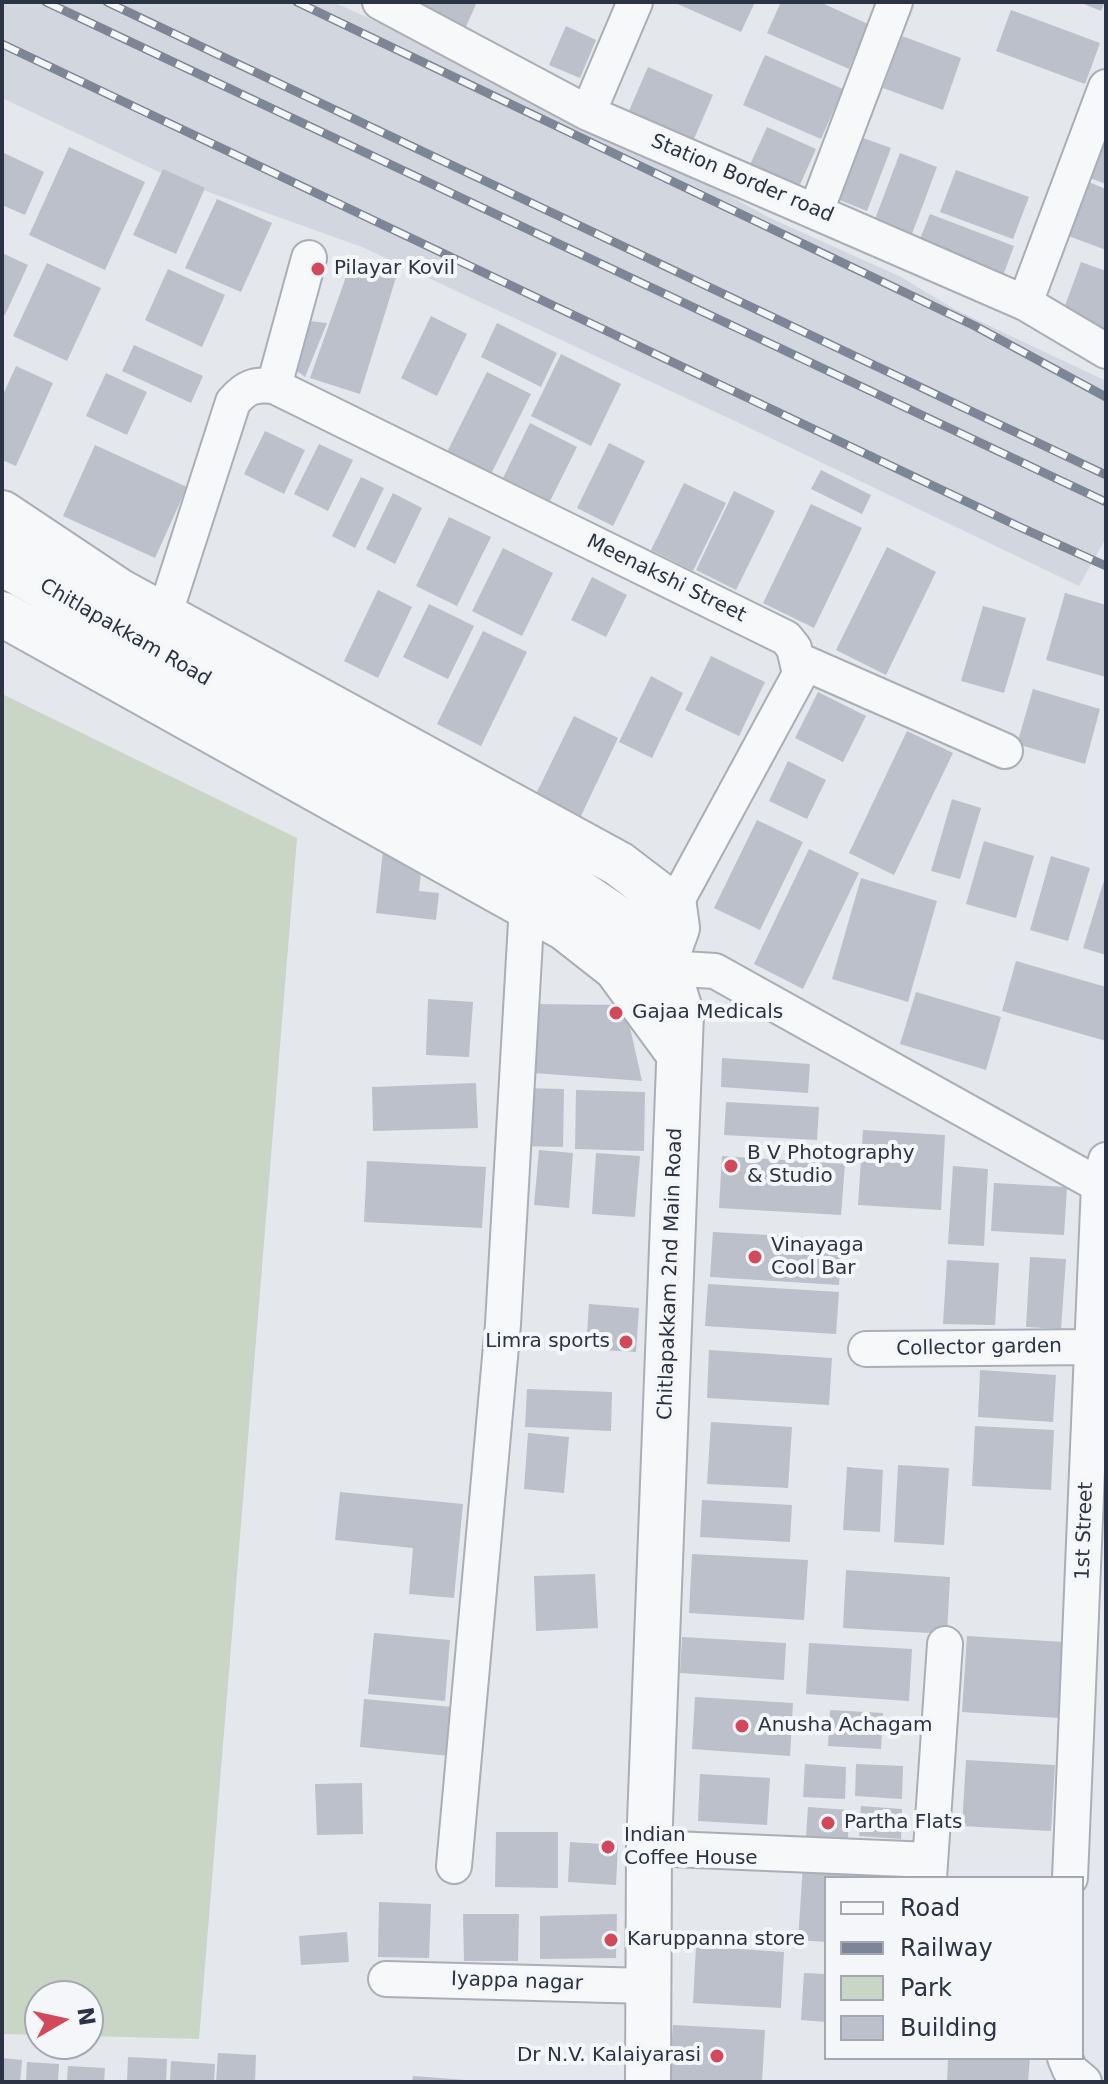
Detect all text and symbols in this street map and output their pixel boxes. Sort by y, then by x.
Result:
street label: Station Border road [647,130,837,228]
place label: Pilayar Kovil [334,257,455,281]
marker: Pilayar Kovil [309,260,327,278]
street label: Meenakshi Street [582,530,750,628]
street label: Chitlapakkam Road [35,574,215,692]
place label: Gajaa Medicals [632,1001,783,1025]
marker: Gajaa Medicals [607,1004,625,1022]
street label: Chitlapakkam 2nd Main Road [654,1127,688,1421]
place label: B V Photography & Studio [747,1142,915,1189]
marker: B V Photography & Studio [722,1157,740,1175]
place label: Vinayaga Cool Bar [771,1234,864,1281]
marker: Vinayaga Cool Bar [746,1248,764,1266]
place label: Limra sports [485,1330,610,1354]
marker: Limra sports [617,1333,635,1351]
street label: Collector garden [896,1335,1062,1361]
street label: 1st Street [1071,1482,1099,1580]
place label: Anusha Achagam [758,1714,932,1738]
marker: Anusha Achagam [733,1717,751,1735]
place label: Partha Flats [844,1811,962,1835]
marker: Partha Flats [819,1814,837,1832]
place label: Indian Coffee House [624,1824,758,1871]
marker: Indian Coffee House [599,1838,617,1856]
legend [824,1876,1084,2060]
text: Road [900,1894,960,1922]
place label: Karuppanna store [627,1928,805,1952]
marker: Karuppanna store [602,1931,620,1949]
text: Railway [900,1934,993,1962]
street label: Iyappa nagar [451,1968,583,1996]
text: Park [900,1974,952,2002]
north arrow [24,1980,104,2060]
text: N [72,2005,100,2028]
text: Building [900,2014,997,2042]
place label: Dr N.V. Kalaiyarasi [517,2044,701,2068]
marker: Dr N.V. Kalaiyarasi [708,2047,726,2065]

